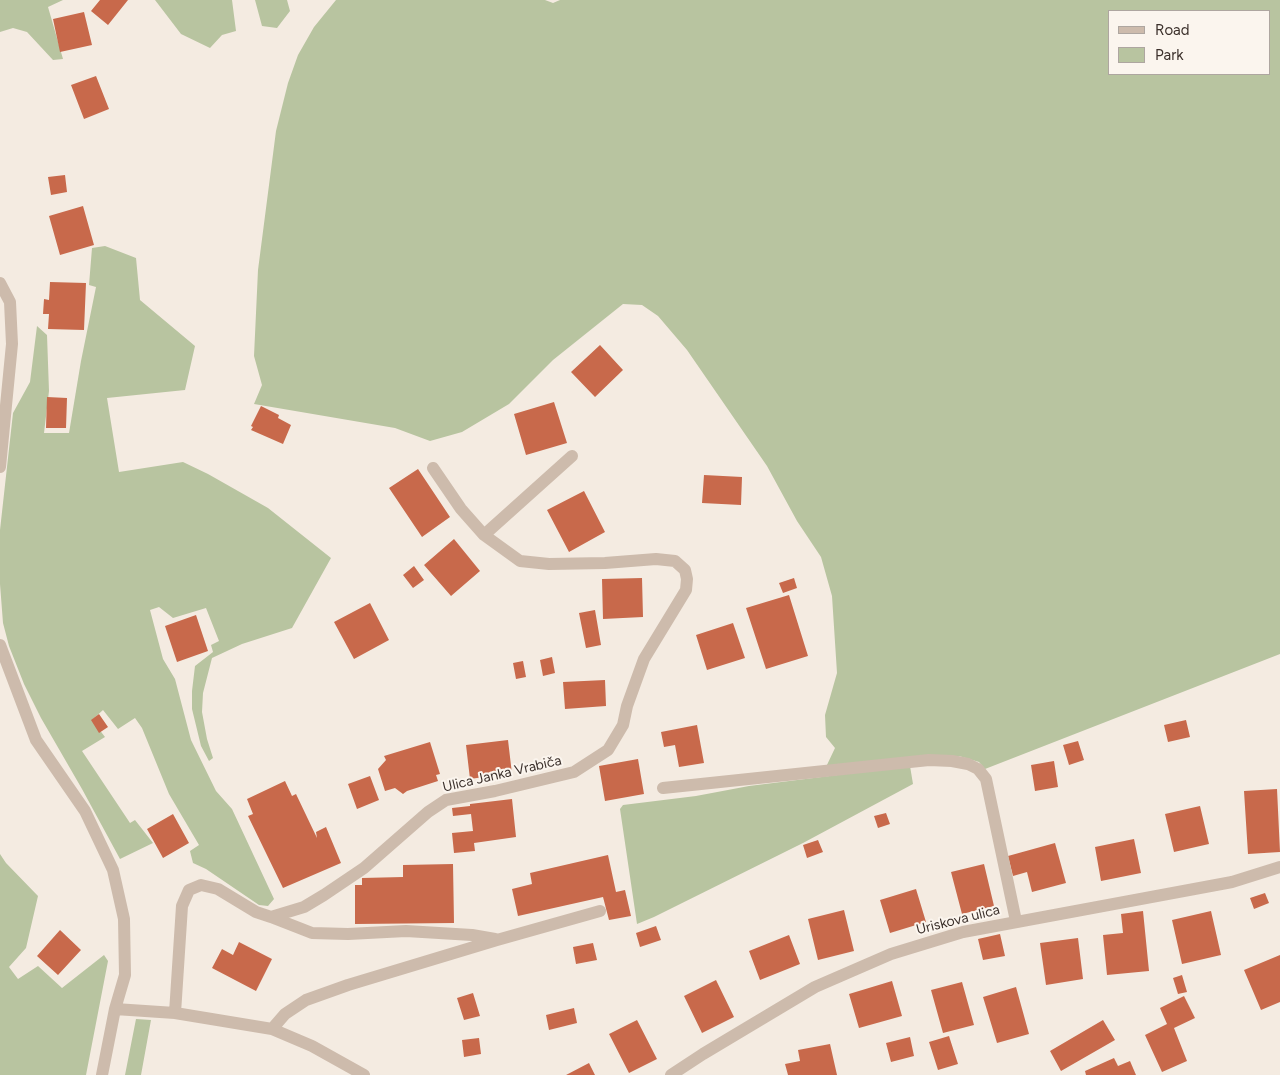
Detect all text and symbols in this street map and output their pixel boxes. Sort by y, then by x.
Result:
legend [1108,10,1270,75]
text: Road [1155,21,1190,39]
text: Park [1155,46,1184,64]
street label: Ulica Janka Vrabiča [441,752,563,796]
street label: Uriskova ulica [914,902,1002,938]

